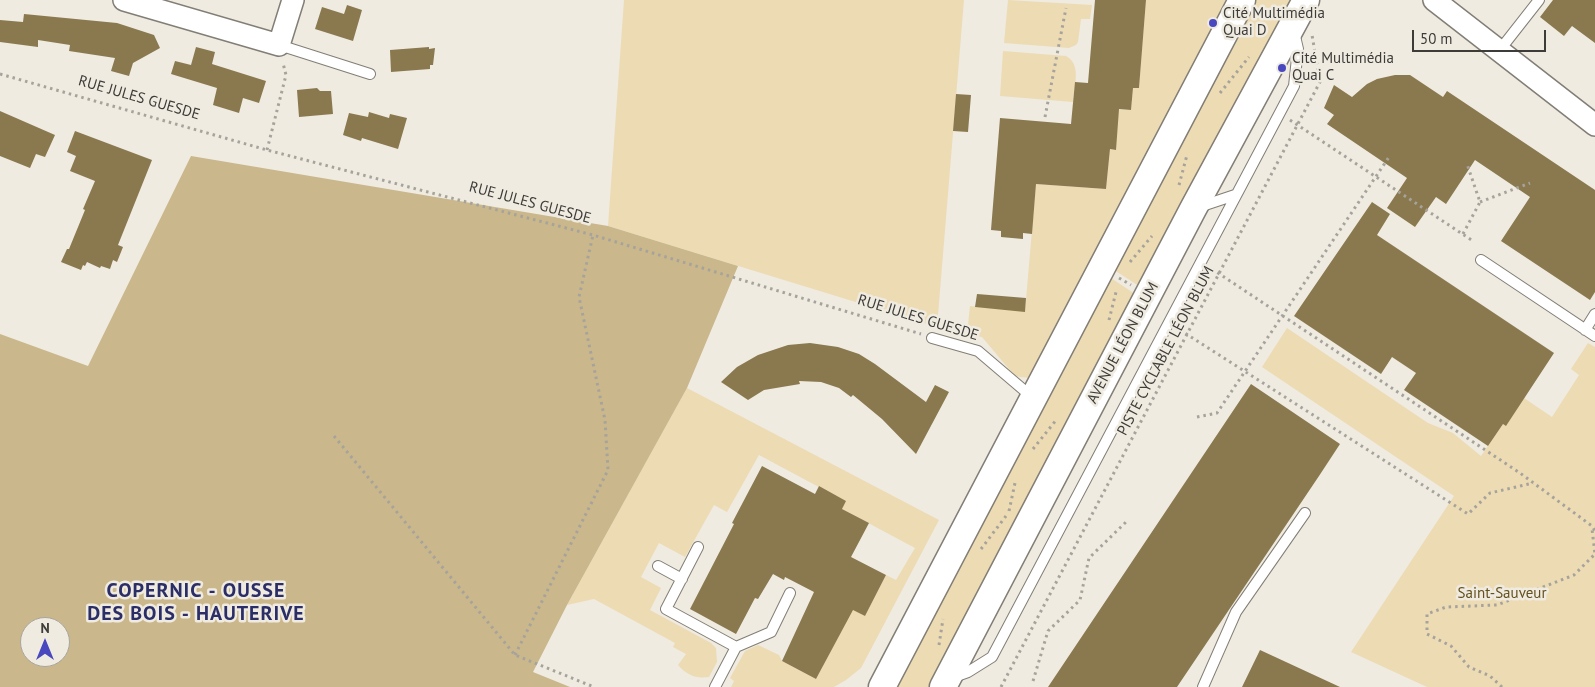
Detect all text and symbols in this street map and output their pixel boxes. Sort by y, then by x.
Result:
place label: Cité Multimédia Quai D [1223,5,1325,40]
marker: Cité Multimédia Quai D [1207,17,1219,29]
scale bar [1415,20,1549,52]
text: 50 m [1420,29,1453,48]
place label: Cité Multimédia Quai C [1292,50,1394,85]
marker: Cité Multimédia Quai C [1276,62,1288,74]
street label: RUE JULES GUESDE [76,72,202,124]
street label: RUE JULES GUESDE [467,178,593,228]
street label: PISTE CYCLABLE LÉON BLUM [1114,263,1218,439]
street label: AVENUE LÉON BLUM [1083,279,1163,407]
street label: RUE JULES GUESDE [855,291,981,345]
district label: COPERNIC - OUSSE DES BOIS - HAUTERIVE [85,579,307,626]
park label: Saint-Sauveur [1458,585,1546,603]
north arrow [20,617,70,667]
text: N [40,619,50,637]

